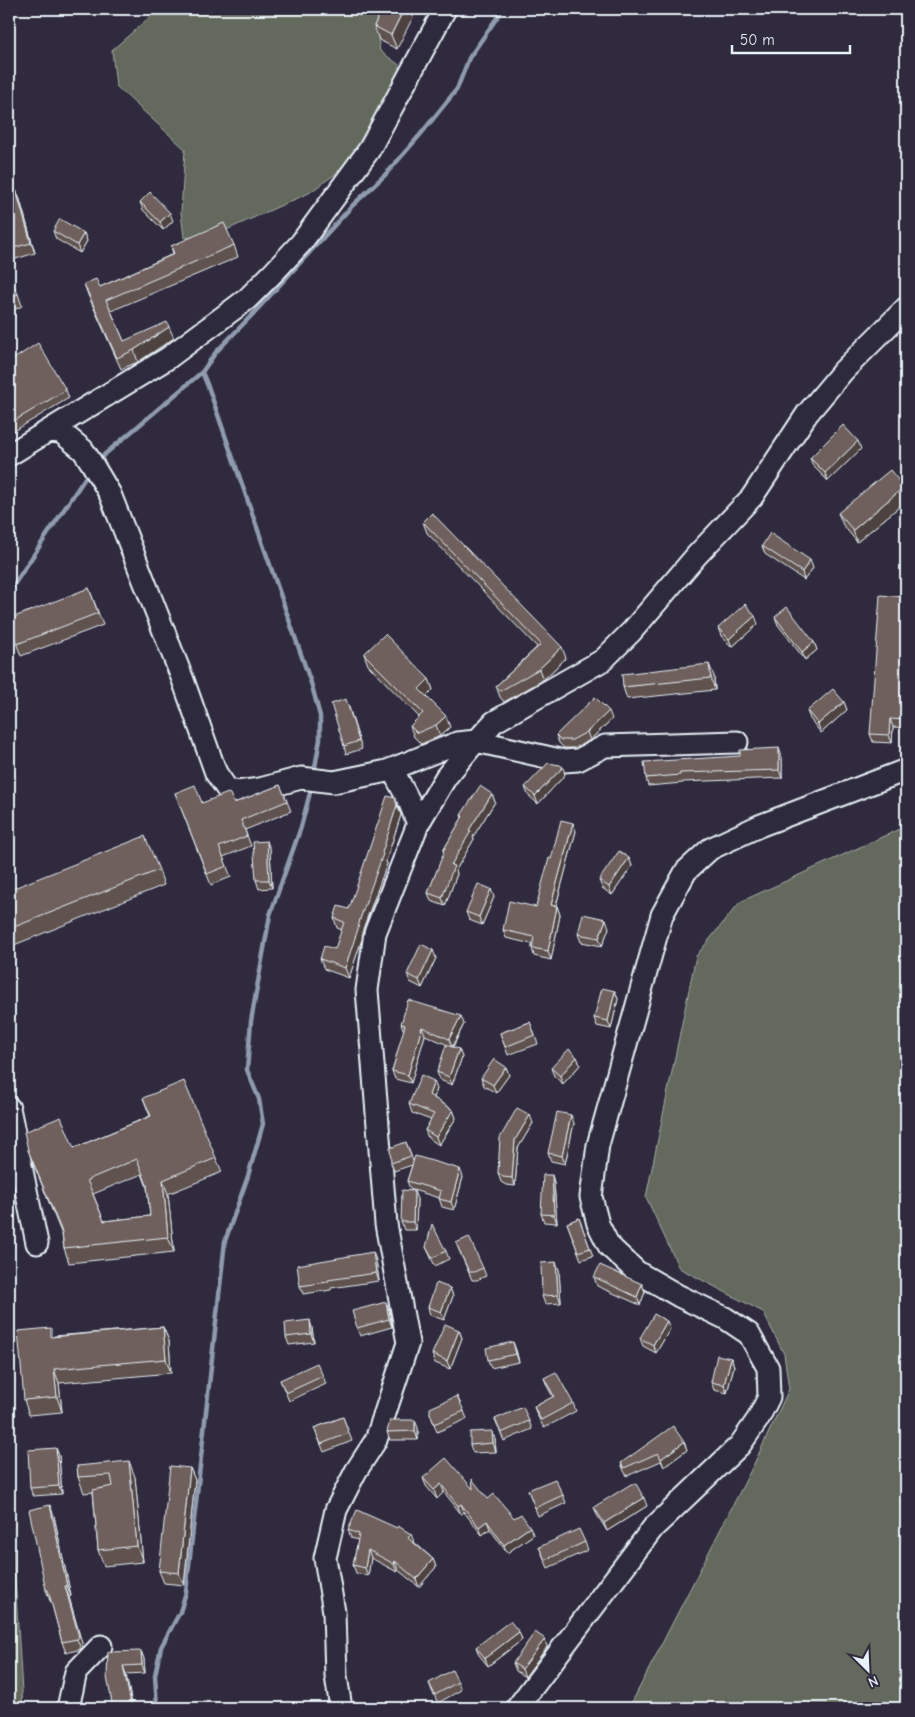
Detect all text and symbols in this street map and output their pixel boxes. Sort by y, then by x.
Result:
scale bar [732,22,850,54]
text: 50 m [740,31,775,49]
north arrow [842,1644,892,1694]
text: N [865,1672,881,1691]

